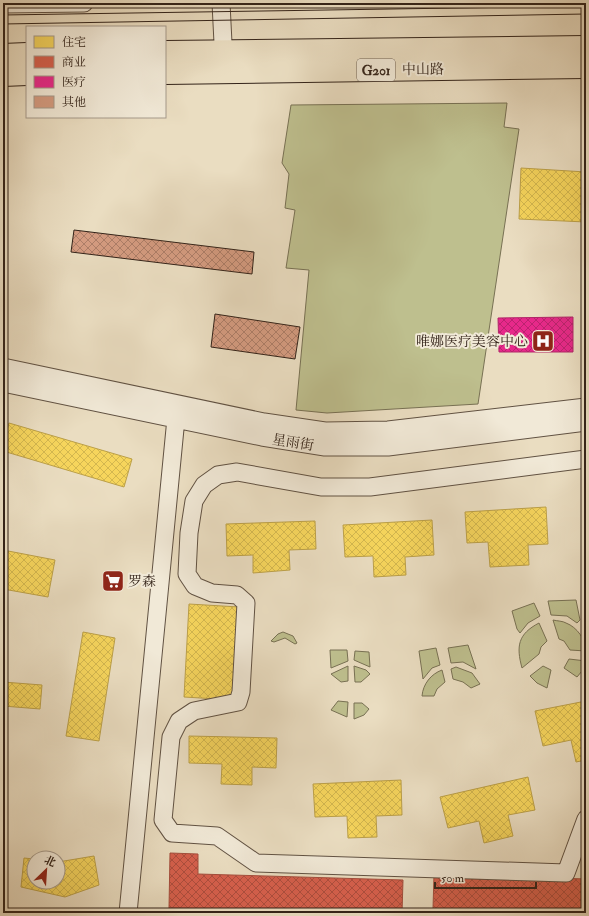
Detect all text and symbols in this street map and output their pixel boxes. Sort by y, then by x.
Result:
legend [26,26,166,118]
text: 住宅 [62,35,86,50]
text: 商业 [62,55,86,70]
road number: G201 [357,59,395,81]
street label: 中山路 [402,61,444,78]
text: 医疗 [62,75,86,90]
text: 其他 [62,95,86,110]
hospital icon: 唯娜医疗美容中心 [530,328,556,354]
place label: 唯娜医疗美容中心 [416,333,528,350]
street label: 星雨街 [271,431,315,454]
supermarket icon: 罗森 [100,568,126,594]
place label: 罗森 [128,573,156,590]
north arrow [26,850,66,890]
text: 北 [42,853,58,870]
scale bar [435,864,536,890]
text: 50 m [441,871,465,886]

